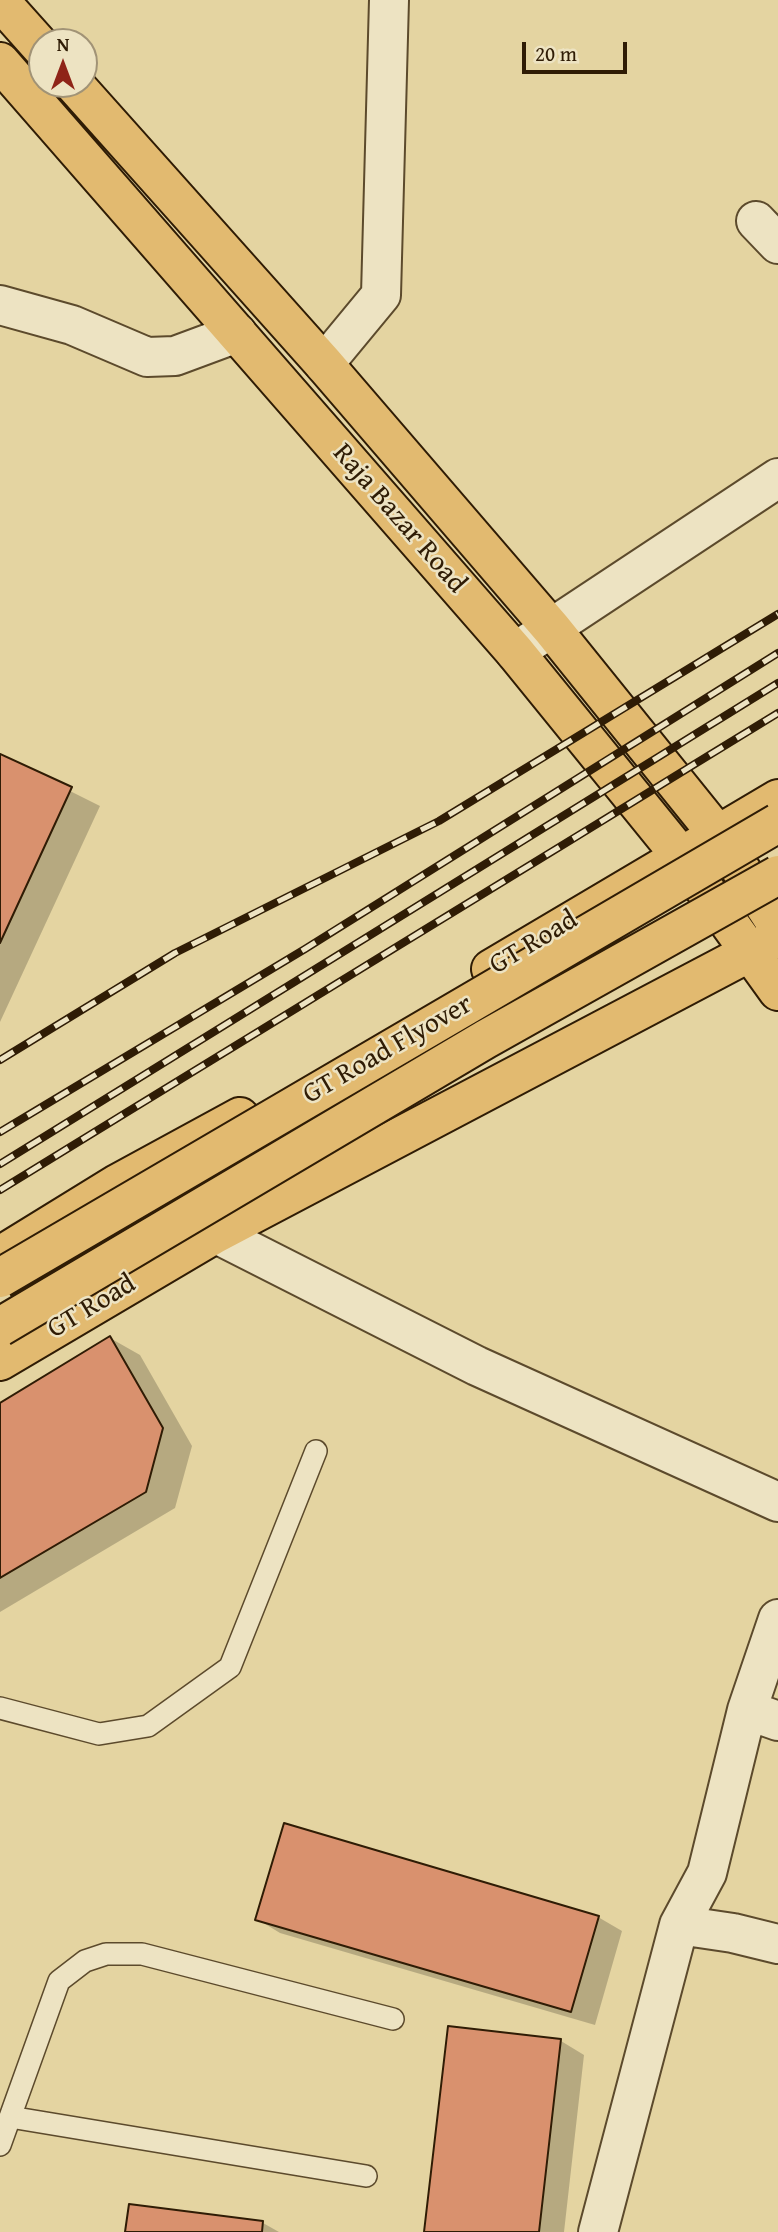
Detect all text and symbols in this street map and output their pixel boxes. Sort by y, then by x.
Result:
north arrow [28,28,98,98]
scale bar [526,28,631,72]
text: N [57,30,69,58]
text: 20 m [535,38,577,69]
street label: Raja Bazar Road [325,437,473,601]
street label: GT Road [484,904,584,982]
street label: GT Road Flyover [297,988,479,1112]
street label: GT Road [42,1268,142,1346]

